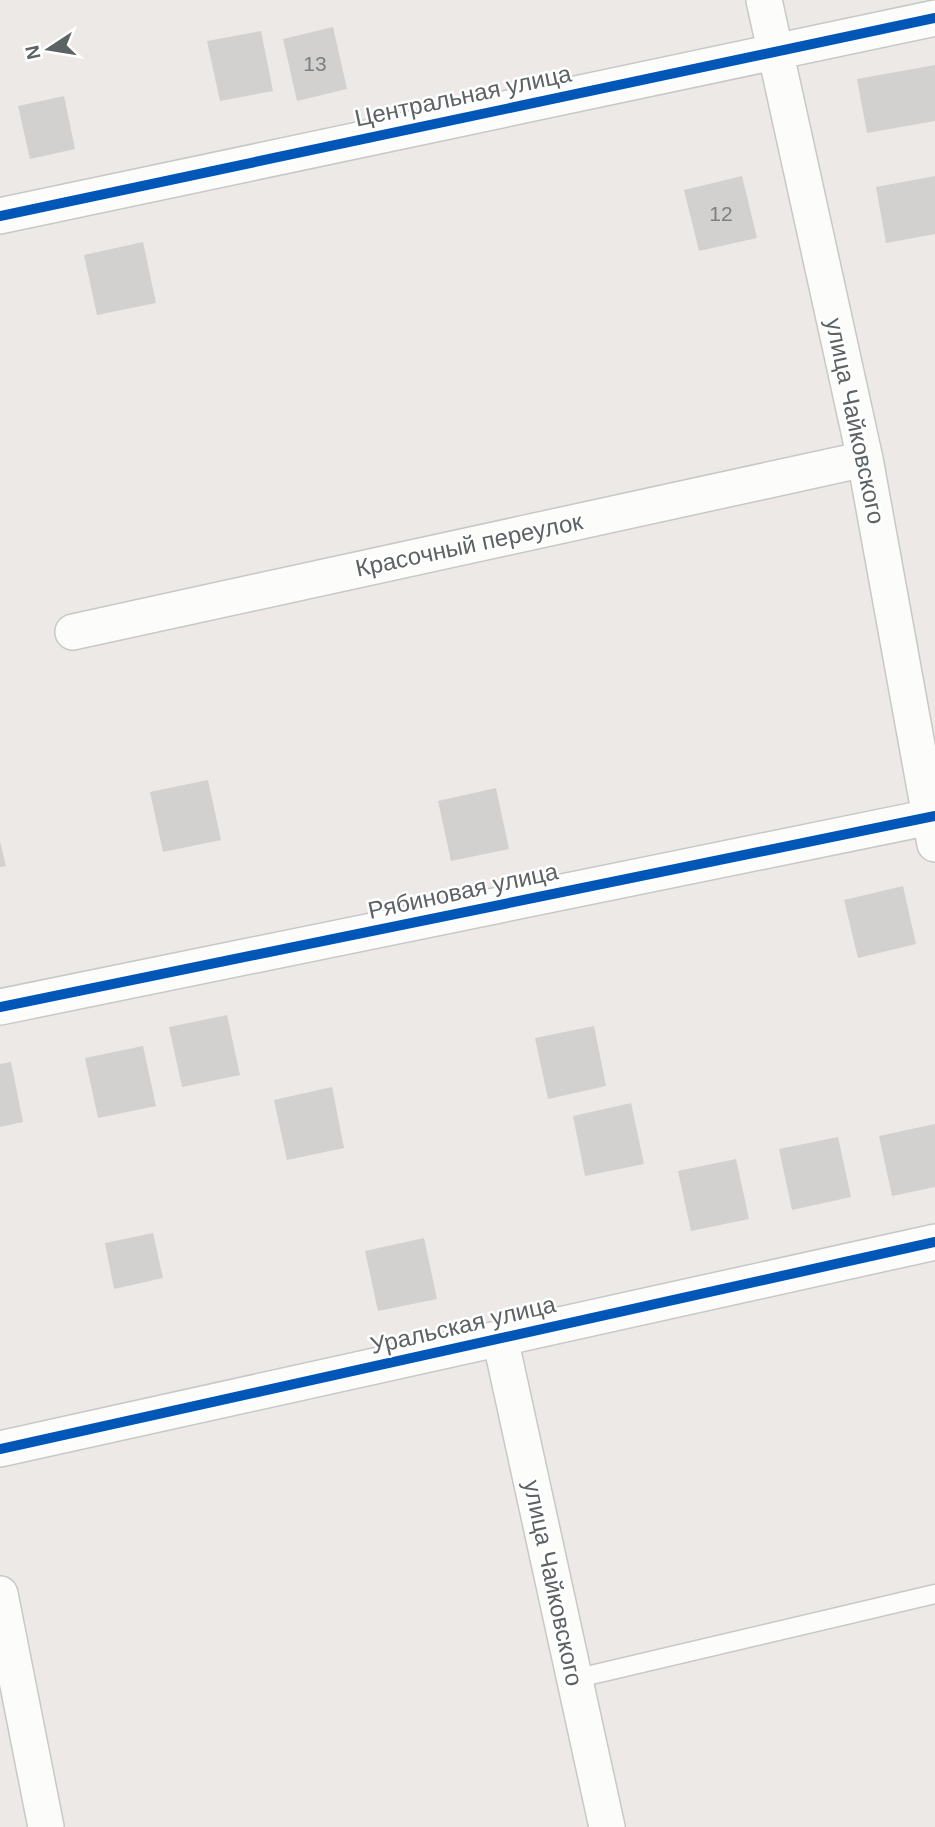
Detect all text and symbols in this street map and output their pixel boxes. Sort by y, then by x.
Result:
north arrow [14,14,84,84]
text: N [21,44,45,61]
house number: 13 [303,52,327,75]
street label: Центральная улица [352,59,574,132]
house number: 12 [709,202,733,225]
street label: улица Чайковского [820,316,890,526]
street label: Красочный переулок [353,507,585,582]
street label: Рябиновая улица [365,857,561,924]
street label: Уральская улица [368,1290,559,1359]
street label: улица Чайковского [518,1478,588,1688]

